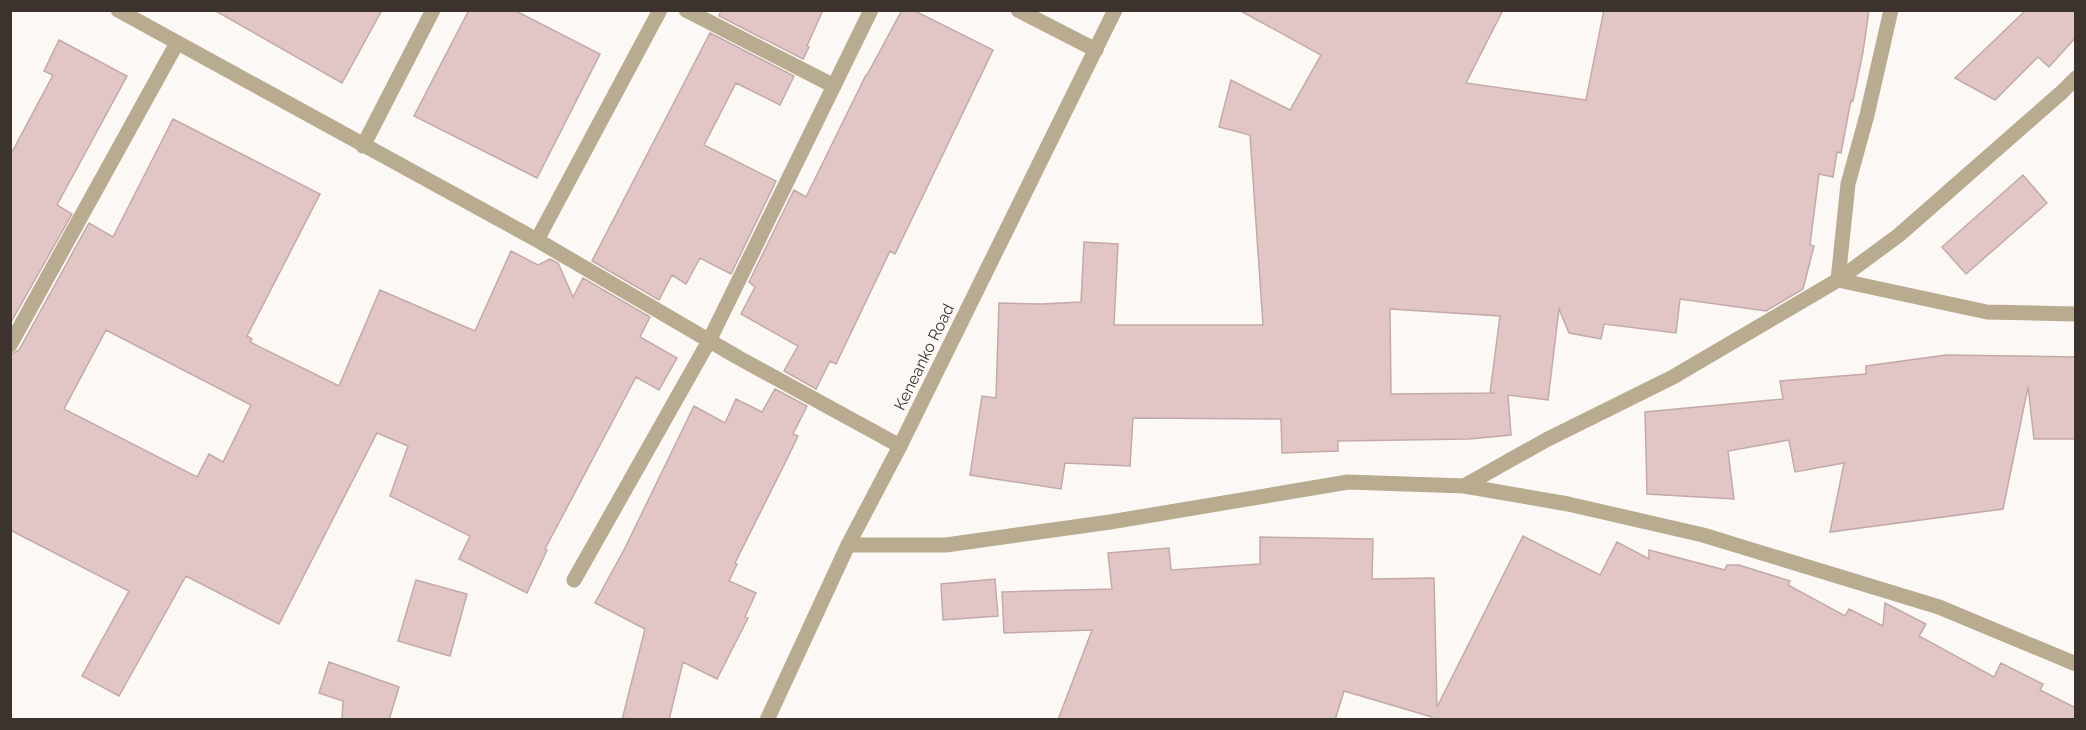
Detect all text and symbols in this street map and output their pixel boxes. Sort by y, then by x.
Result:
street label: Keneanko Road [890,301,958,413]

